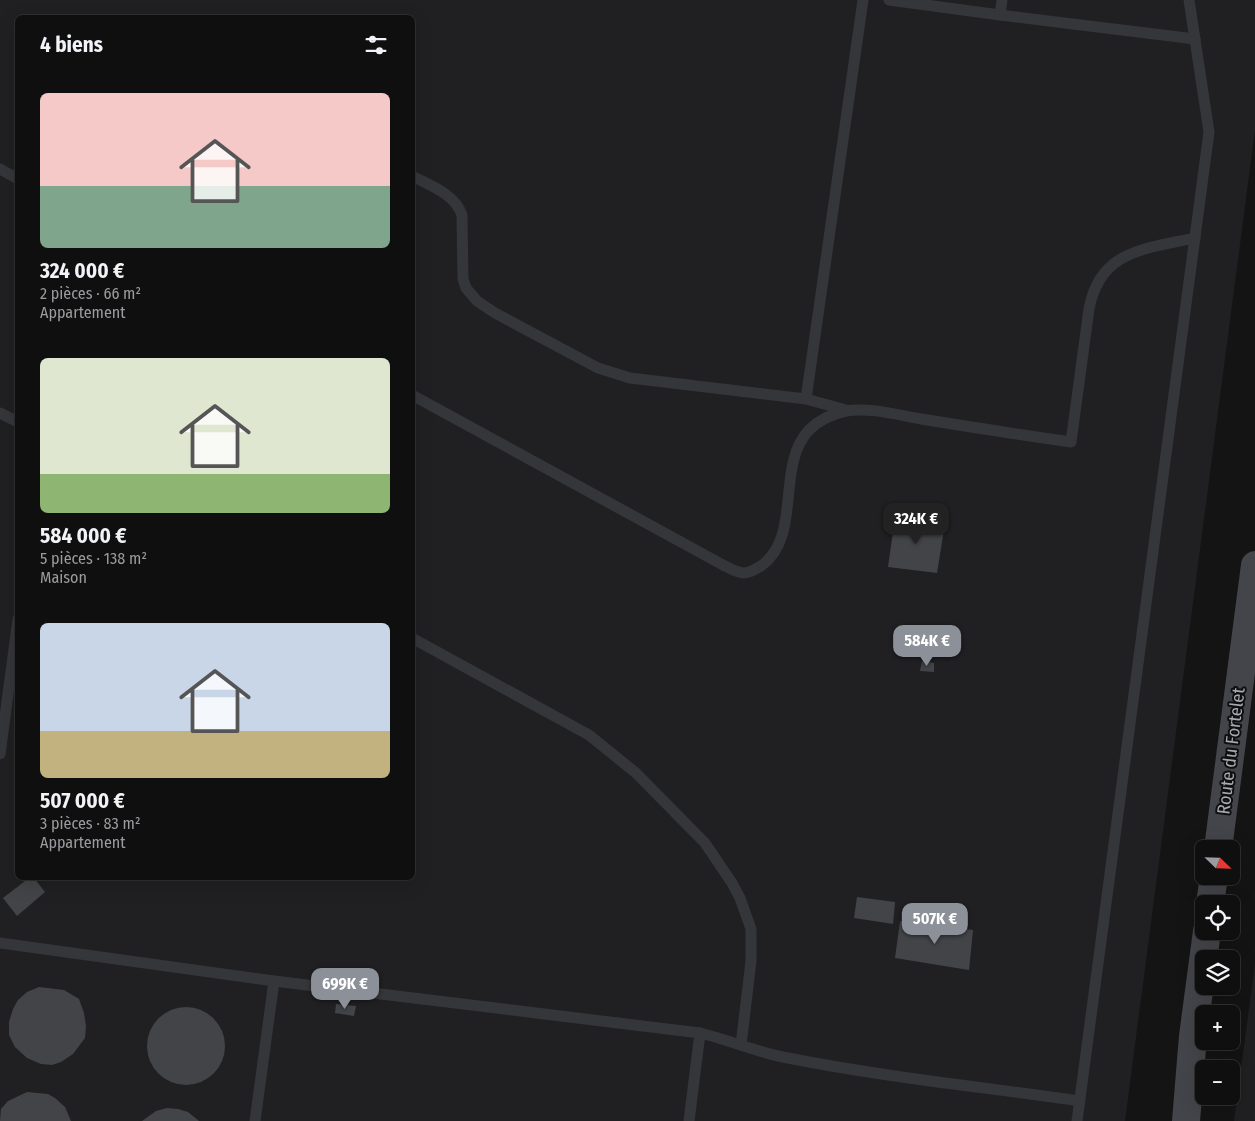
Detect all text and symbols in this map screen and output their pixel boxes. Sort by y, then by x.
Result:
icon: filters [362,31,390,59]
text: 4 biens [40,32,103,58]
icon: home [170,126,260,216]
text: 324 000 € [40,258,124,284]
text: 2 pièces · 66 m² [40,284,141,303]
text: Appartement [40,303,126,322]
icon: home [170,391,260,481]
pin: 324K € [875,502,957,545]
text: 324K € [894,509,938,528]
text: 584 000 € [40,523,127,549]
text: 5 pièces · 138 m² [40,549,147,568]
text: Maison [40,568,87,587]
pin: 584K € [886,624,968,667]
text: 584K € [904,631,950,650]
icon: home [170,656,260,746]
street label: Route du Fortelet [1212,686,1250,816]
text: 507 000 € [40,788,125,814]
text: 3 pièces · 83 m² [40,814,141,833]
text: Appartement [40,833,126,852]
north arrow [1195,840,1240,885]
map controls [1195,840,1240,1105]
button: locate [1195,895,1240,940]
pin: 507K € [894,902,976,945]
text: 507K € [913,909,957,928]
button: layers [1195,950,1240,995]
pin: 699K € [304,968,386,1010]
text: 699K € [322,974,368,993]
button: + [1195,1005,1240,1050]
button: − [1195,1060,1240,1105]

